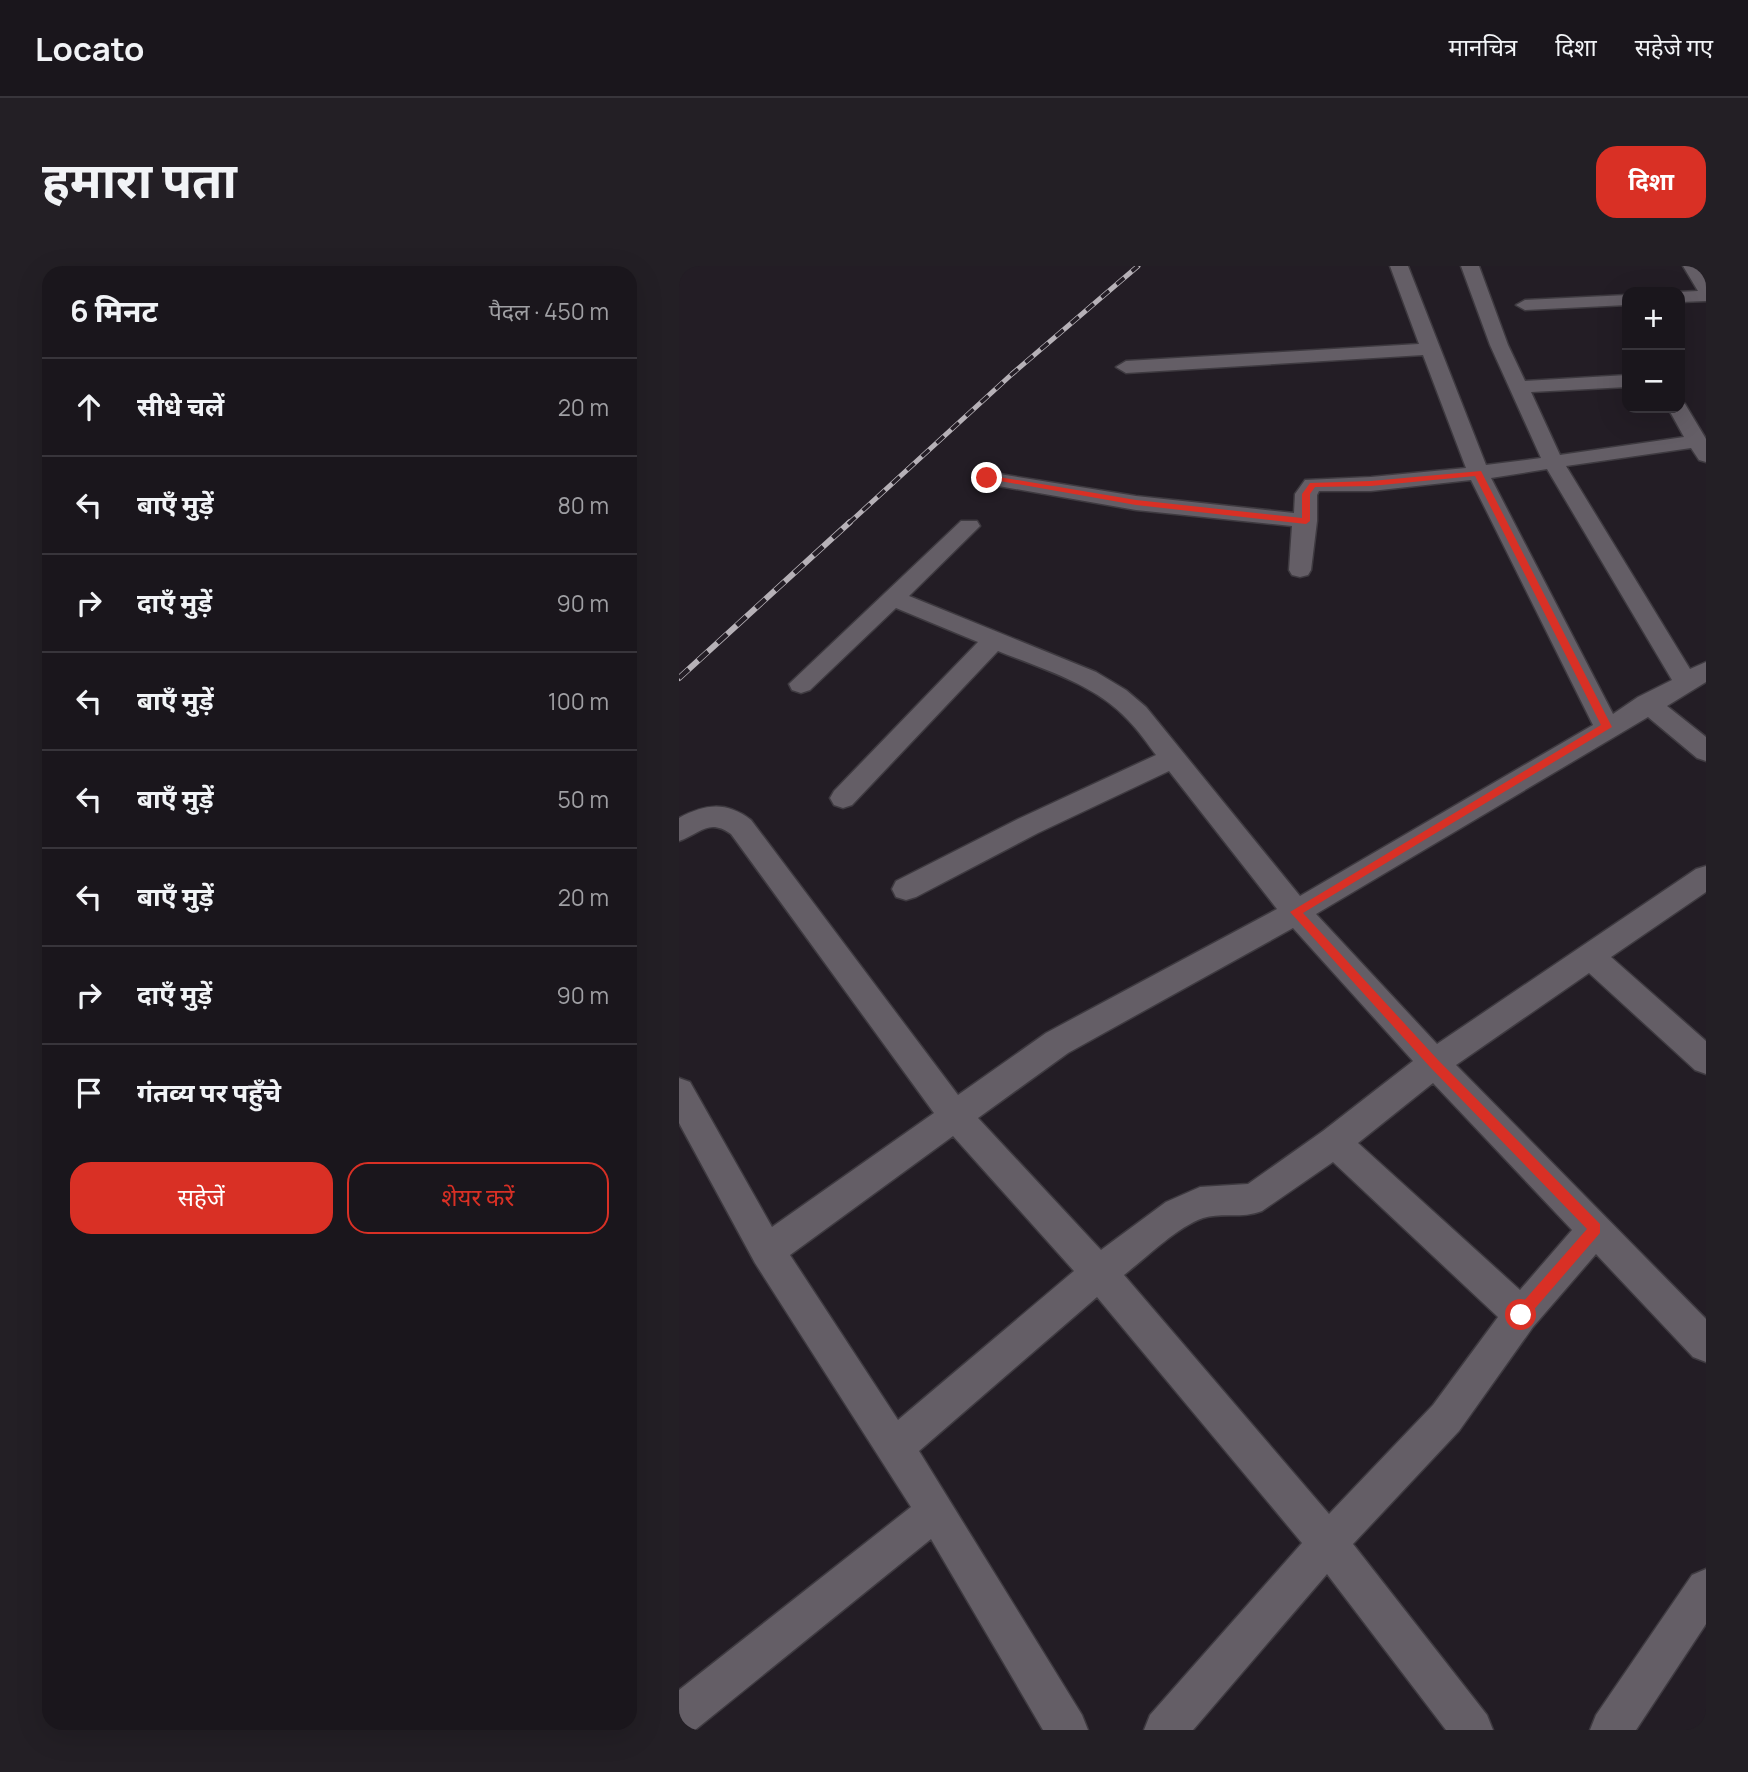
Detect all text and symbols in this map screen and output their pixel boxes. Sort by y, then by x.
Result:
text: Locato [35,26,145,71]
text: मानचित्र [1449,30,1517,63]
text: दिशा [1555,30,1597,63]
text: सहेजे गए [1635,30,1713,63]
text: हमारा पता [42,146,237,213]
button: दिशा [1596,146,1706,218]
map controls [1622,287,1685,413]
button: + [1622,287,1685,350]
text: 6 मिनट [70,290,158,331]
text: पैदल · 450 m [489,295,609,327]
button: − [1622,350,1685,413]
icon: ahead [70,388,108,426]
text: सीधे चलें [137,388,224,424]
text: 20 m [558,391,609,423]
route end [971,462,1002,493]
icon: left [70,486,108,524]
text: बाएँ मुड़ें [137,486,214,522]
text: 80 m [558,489,609,521]
icon: right [70,584,108,622]
text: दाएँ मुड़ें [137,584,212,620]
text: 90 m [557,587,609,619]
icon: left [70,682,108,720]
text: बाएँ मुड़ें [137,682,214,718]
text: 100 m [548,685,609,717]
icon: left [70,780,108,818]
text: बाएँ मुड़ें [137,780,214,816]
text: 50 m [558,783,609,815]
icon: left [70,878,108,916]
text: बाएँ मुड़ें [137,878,214,914]
text: 20 m [558,881,609,913]
icon: right [70,976,108,1014]
text: दाएँ मुड़ें [137,976,212,1012]
text: 90 m [557,979,609,1011]
icon: arrive [70,1074,108,1112]
text: गंतव्य पर पहुँचे [137,1074,281,1110]
button: सहेजें [70,1162,333,1234]
button: शेयर करें [347,1162,609,1234]
route start [1505,1299,1536,1330]

